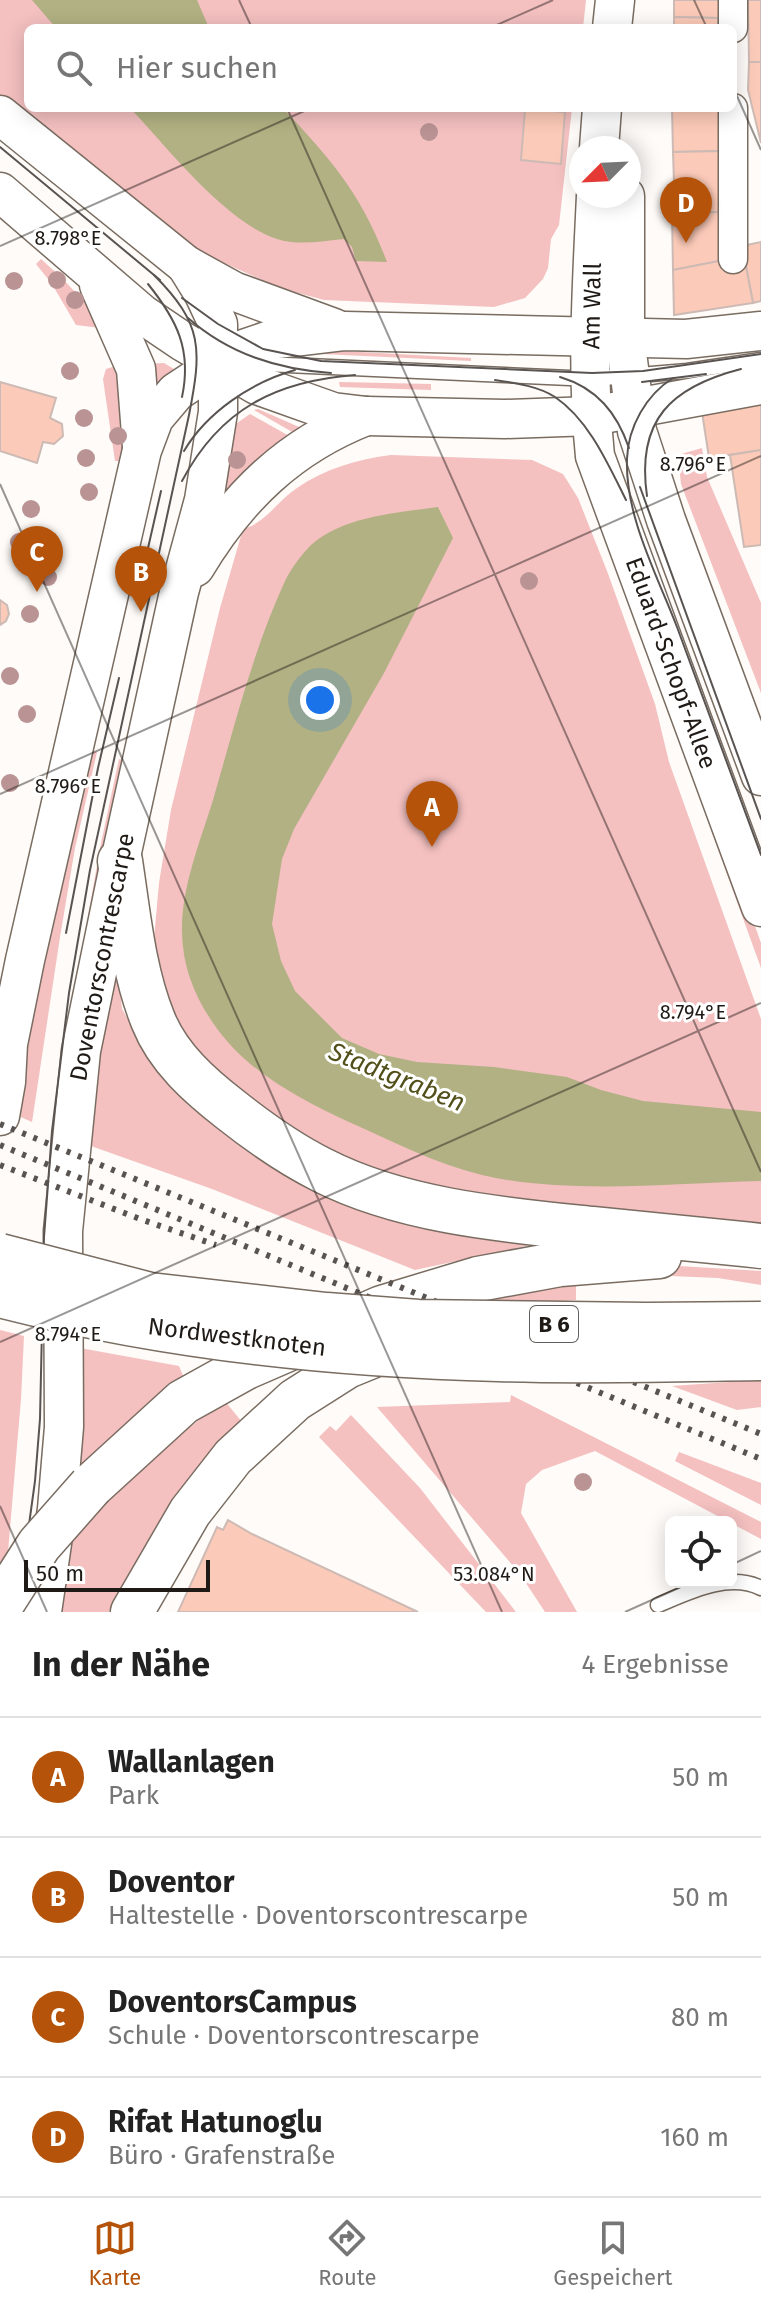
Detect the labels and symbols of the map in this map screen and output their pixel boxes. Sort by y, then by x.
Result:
north arrow [569,136,641,208]
pin: D [660,177,712,243]
text: 8.798°E [34,226,102,250]
street label: Am Wall [577,262,607,350]
text: 8.796°E [660,452,726,476]
pin: C [11,526,63,592]
pin: B [115,546,167,612]
street label: Eduard-Schopf-Allee [620,553,722,773]
your location [300,680,340,720]
text: 8.796°E [35,774,101,798]
pin: A [406,781,458,847]
street label: Doventorscontrescarpe [64,831,140,1083]
text: 8.794°E [660,1000,726,1024]
water label: Stadtgraben [323,1035,470,1118]
road number: B 6 [530,1306,578,1342]
street label: Nordwestknoten [146,1312,328,1362]
text: 8.794°E [35,1322,101,1346]
scale bar [24,1556,210,1592]
text: 53.084°N [453,1562,535,1586]

